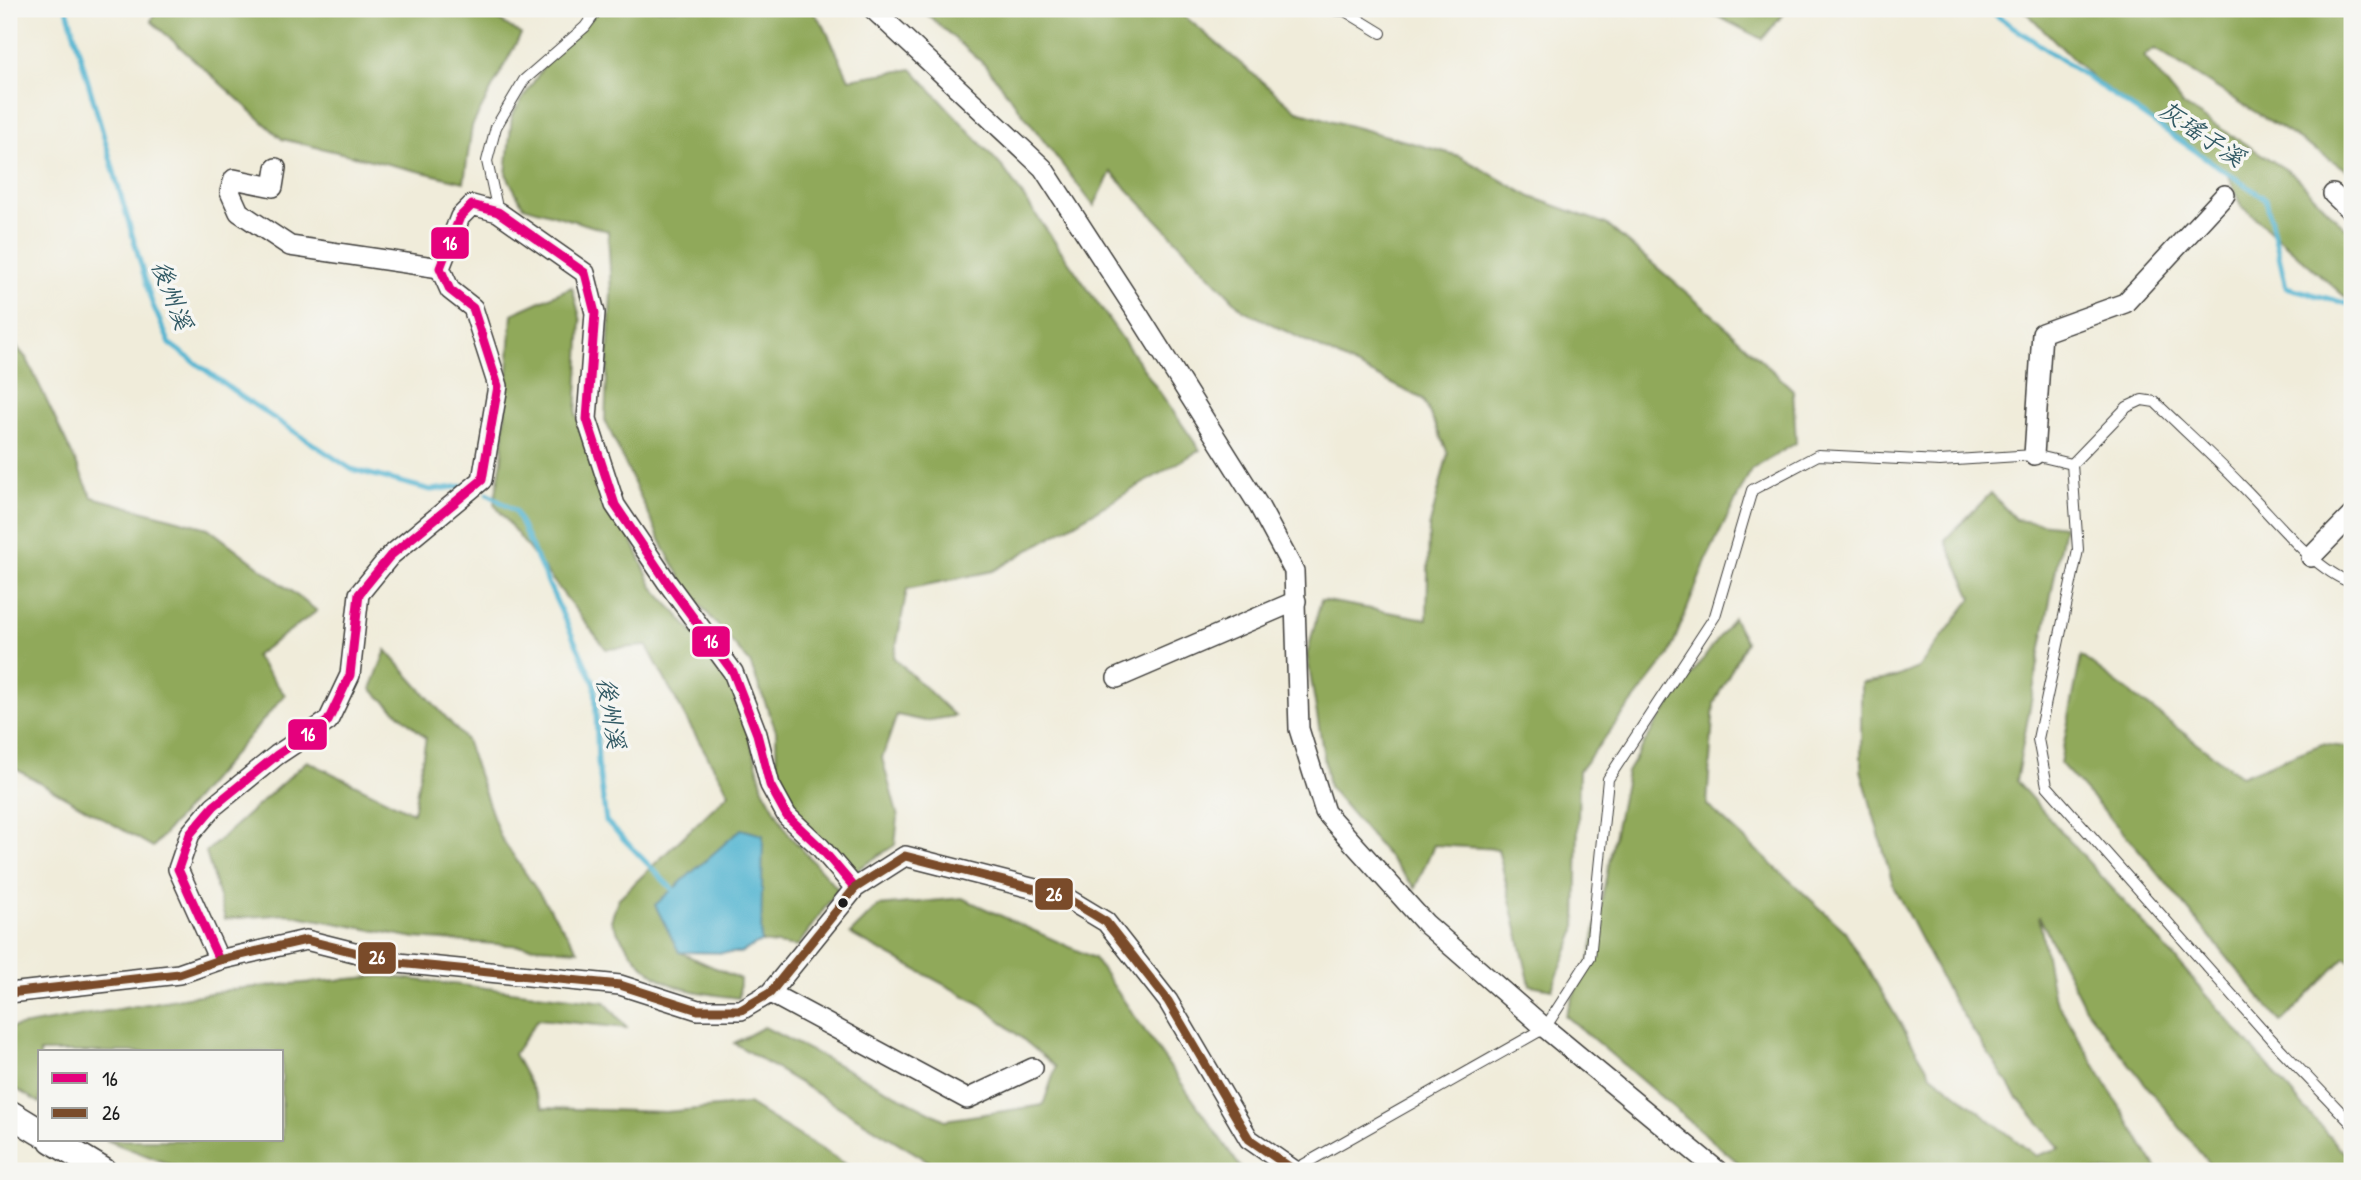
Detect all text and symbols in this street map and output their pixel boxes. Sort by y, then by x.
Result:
water label: 灰瑤子溪 [2154,93,2253,174]
line badge: 16 [430,226,470,260]
text: 16 [443,230,458,256]
water label: 後州溪 [145,255,201,336]
line badge: 16 [691,625,731,658]
text: 16 [704,628,719,654]
water label: 後州溪 [591,675,634,753]
line badge: 16 [287,718,328,751]
text: 16 [301,721,316,747]
line badge: 26 [1034,877,1074,911]
text: 26 [1046,881,1063,907]
unlabelled marker [836,896,850,910]
line badge: 26 [357,941,397,975]
text: 26 [369,944,386,970]
legend [38,1050,284,1142]
text: 16 [102,1064,118,1093]
text: 26 [102,1098,120,1127]

